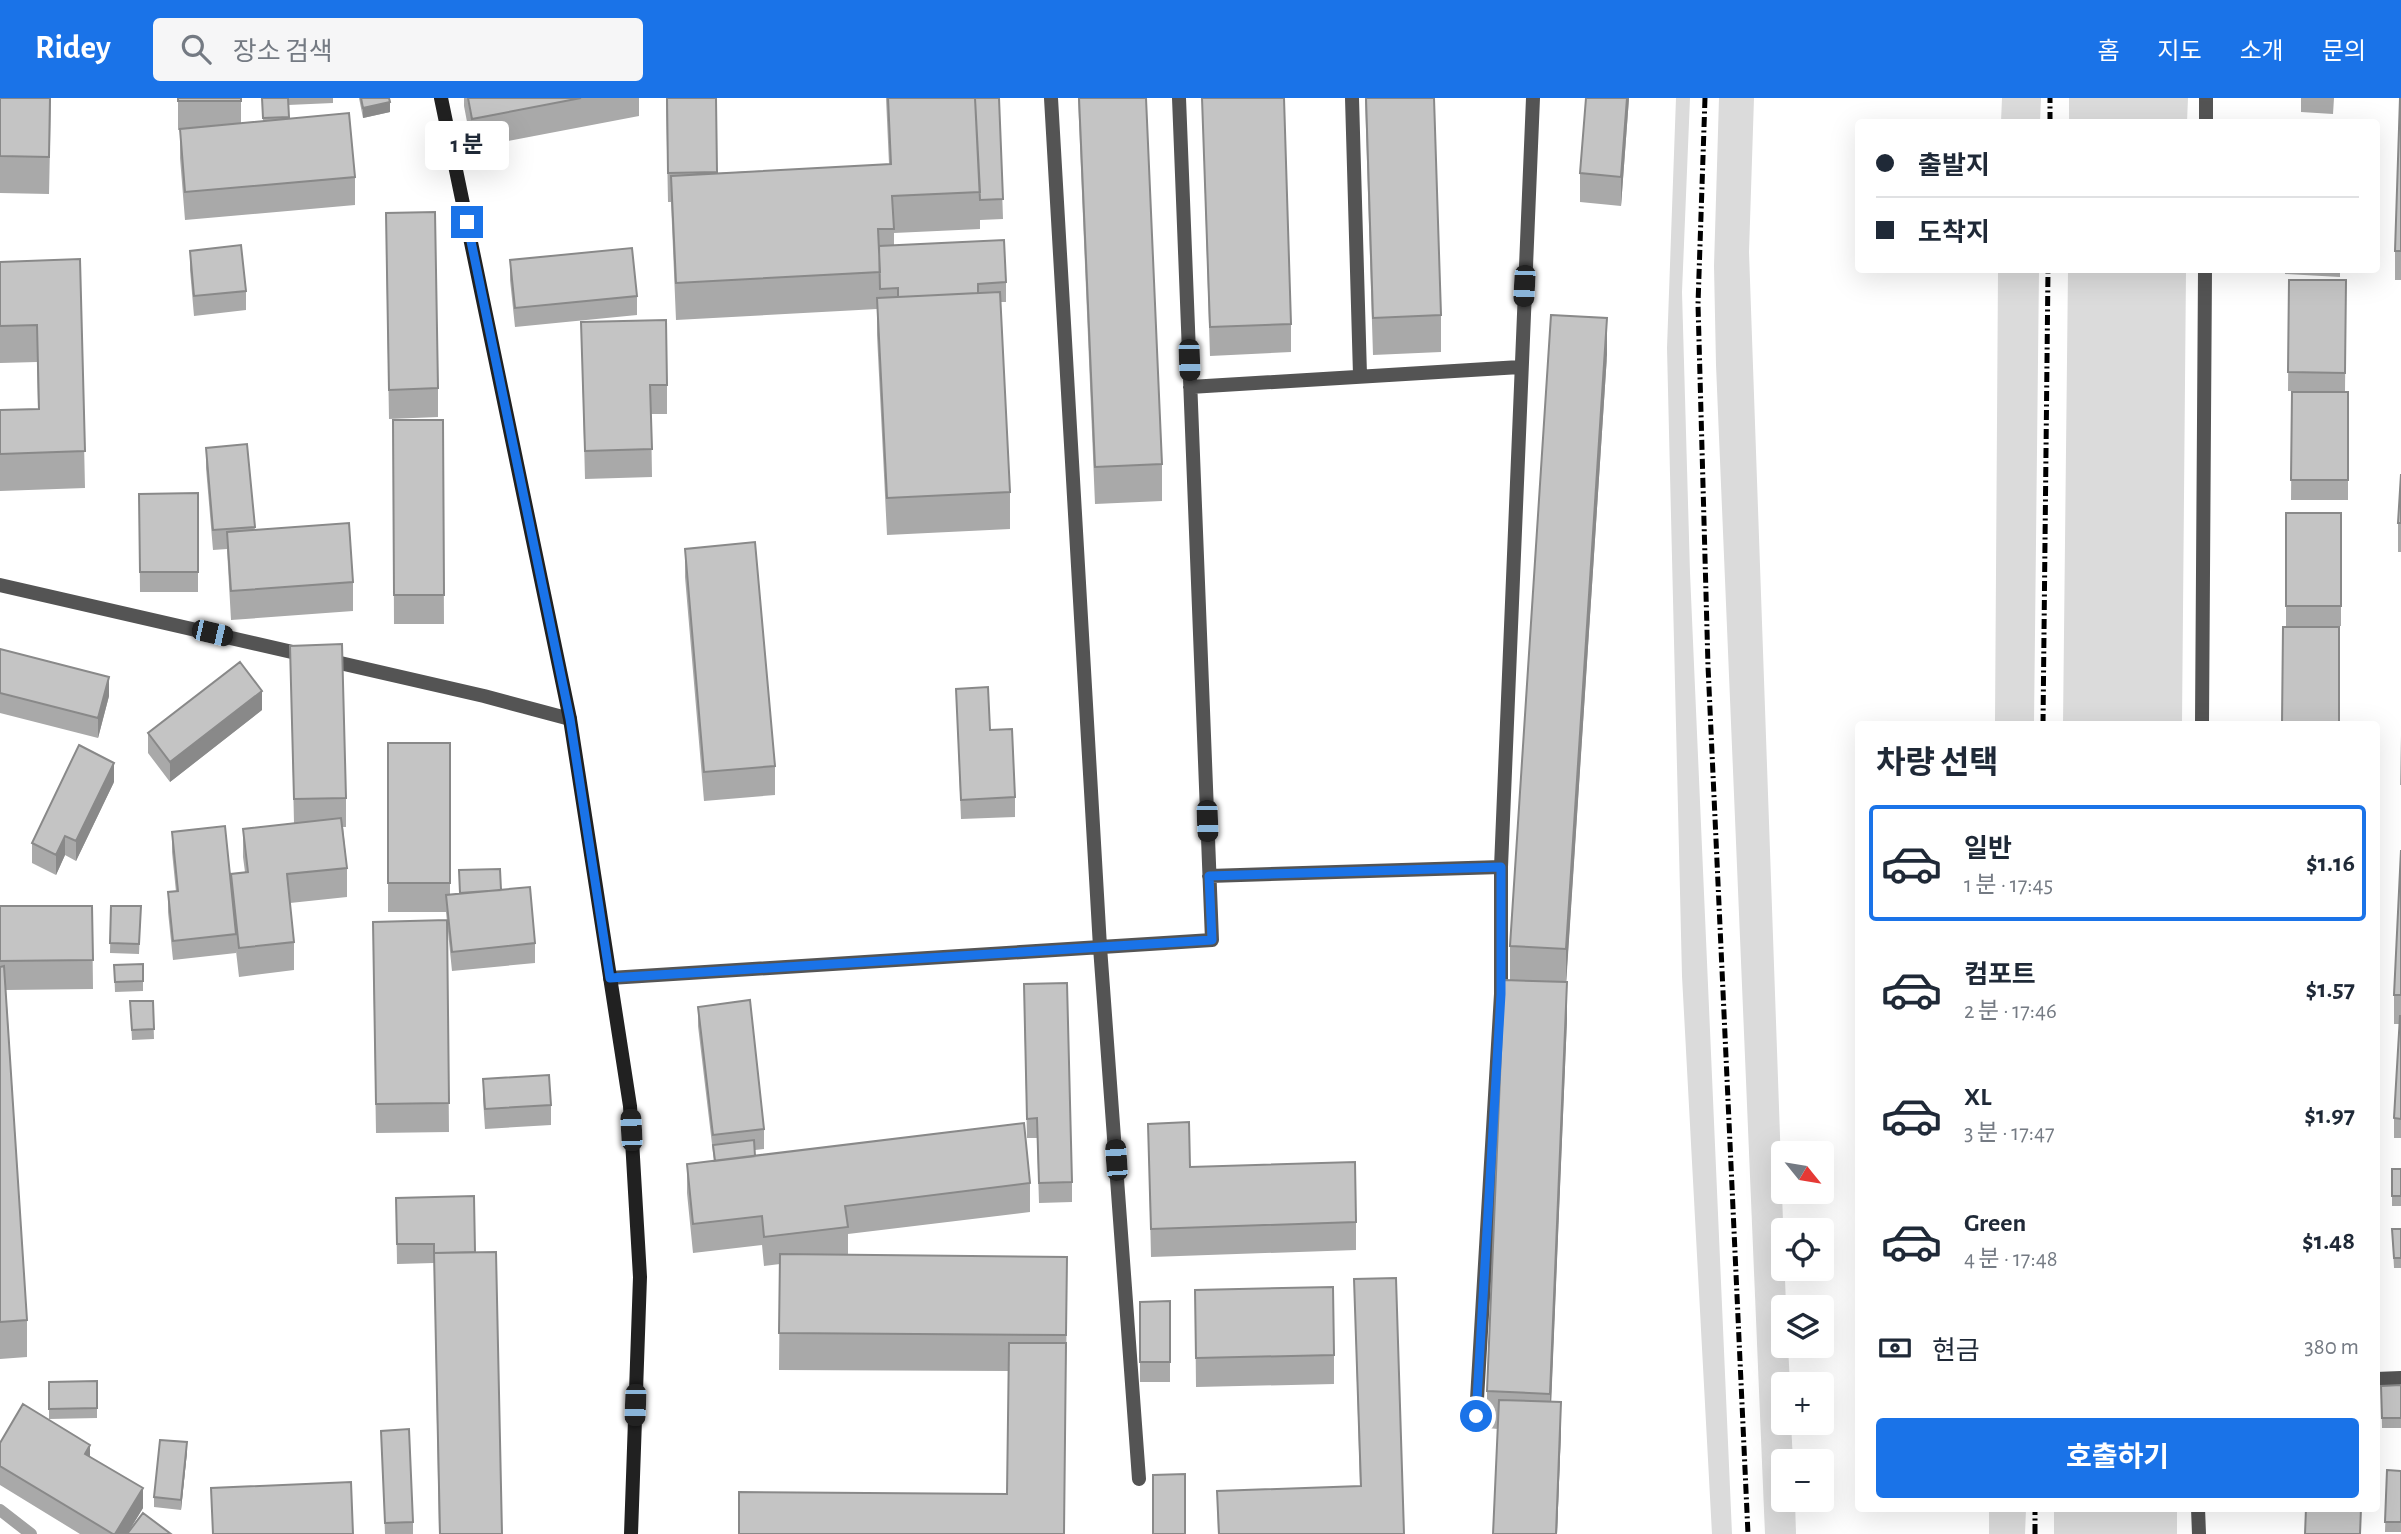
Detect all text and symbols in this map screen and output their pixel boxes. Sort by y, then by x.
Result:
search box [153,18,643,81]
icon: search [177,30,215,68]
text: Ridey [35,32,111,65]
text: 장소 검색 [233,39,333,65]
text: 홈 [2097,40,2119,64]
text: 지도 [2157,40,2202,64]
text: 소개 [2240,40,2284,64]
text: 문의 [2322,40,2366,64]
callout: 1 분 [425,121,509,170]
text: 1 분 [451,134,483,157]
text: 출발지 [1918,153,1990,179]
route end [451,206,483,238]
text: 도착지 [1918,220,1990,246]
car [1513,264,1536,308]
car [1178,339,1201,381]
car [190,618,235,648]
text: 차량 선택 [1876,747,1999,779]
car [1196,800,1219,842]
icon: car [1880,832,1943,895]
text: 일반 [1964,836,2012,862]
text: $1.16 [2306,850,2355,876]
text: 1 분 · 17:45 [1964,874,2053,897]
icon: car [1880,958,1943,1021]
text: 컴포트 [1964,962,2036,988]
text: $1.57 [2306,976,2355,1002]
text: 2 분 · 17:46 [1964,1000,2057,1023]
icon: car [1880,1084,1943,1147]
text: XL [1964,1084,1991,1110]
text: $1.97 [2304,1102,2355,1128]
car [620,1108,643,1152]
text: 3 분 · 17:47 [1964,1122,2055,1145]
car [1105,1138,1128,1182]
north arrow [1771,1141,1834,1204]
map controls [1771,1141,1834,1512]
icon: car [1880,1210,1943,1273]
text: Green [1964,1210,2026,1236]
button: locate [1771,1218,1834,1281]
text: $1.48 [2302,1228,2355,1254]
text: 4 분 · 17:48 [1964,1248,2058,1271]
button: layers [1771,1295,1834,1358]
icon: cash [1876,1329,1914,1367]
text: 380 m [2304,1336,2359,1359]
text: 현금 [1932,1338,1980,1364]
button: + [1771,1372,1834,1435]
car [624,1384,647,1426]
route start [1460,1400,1492,1432]
button: 호출하기 [1876,1418,2359,1498]
button: − [1771,1449,1834,1512]

